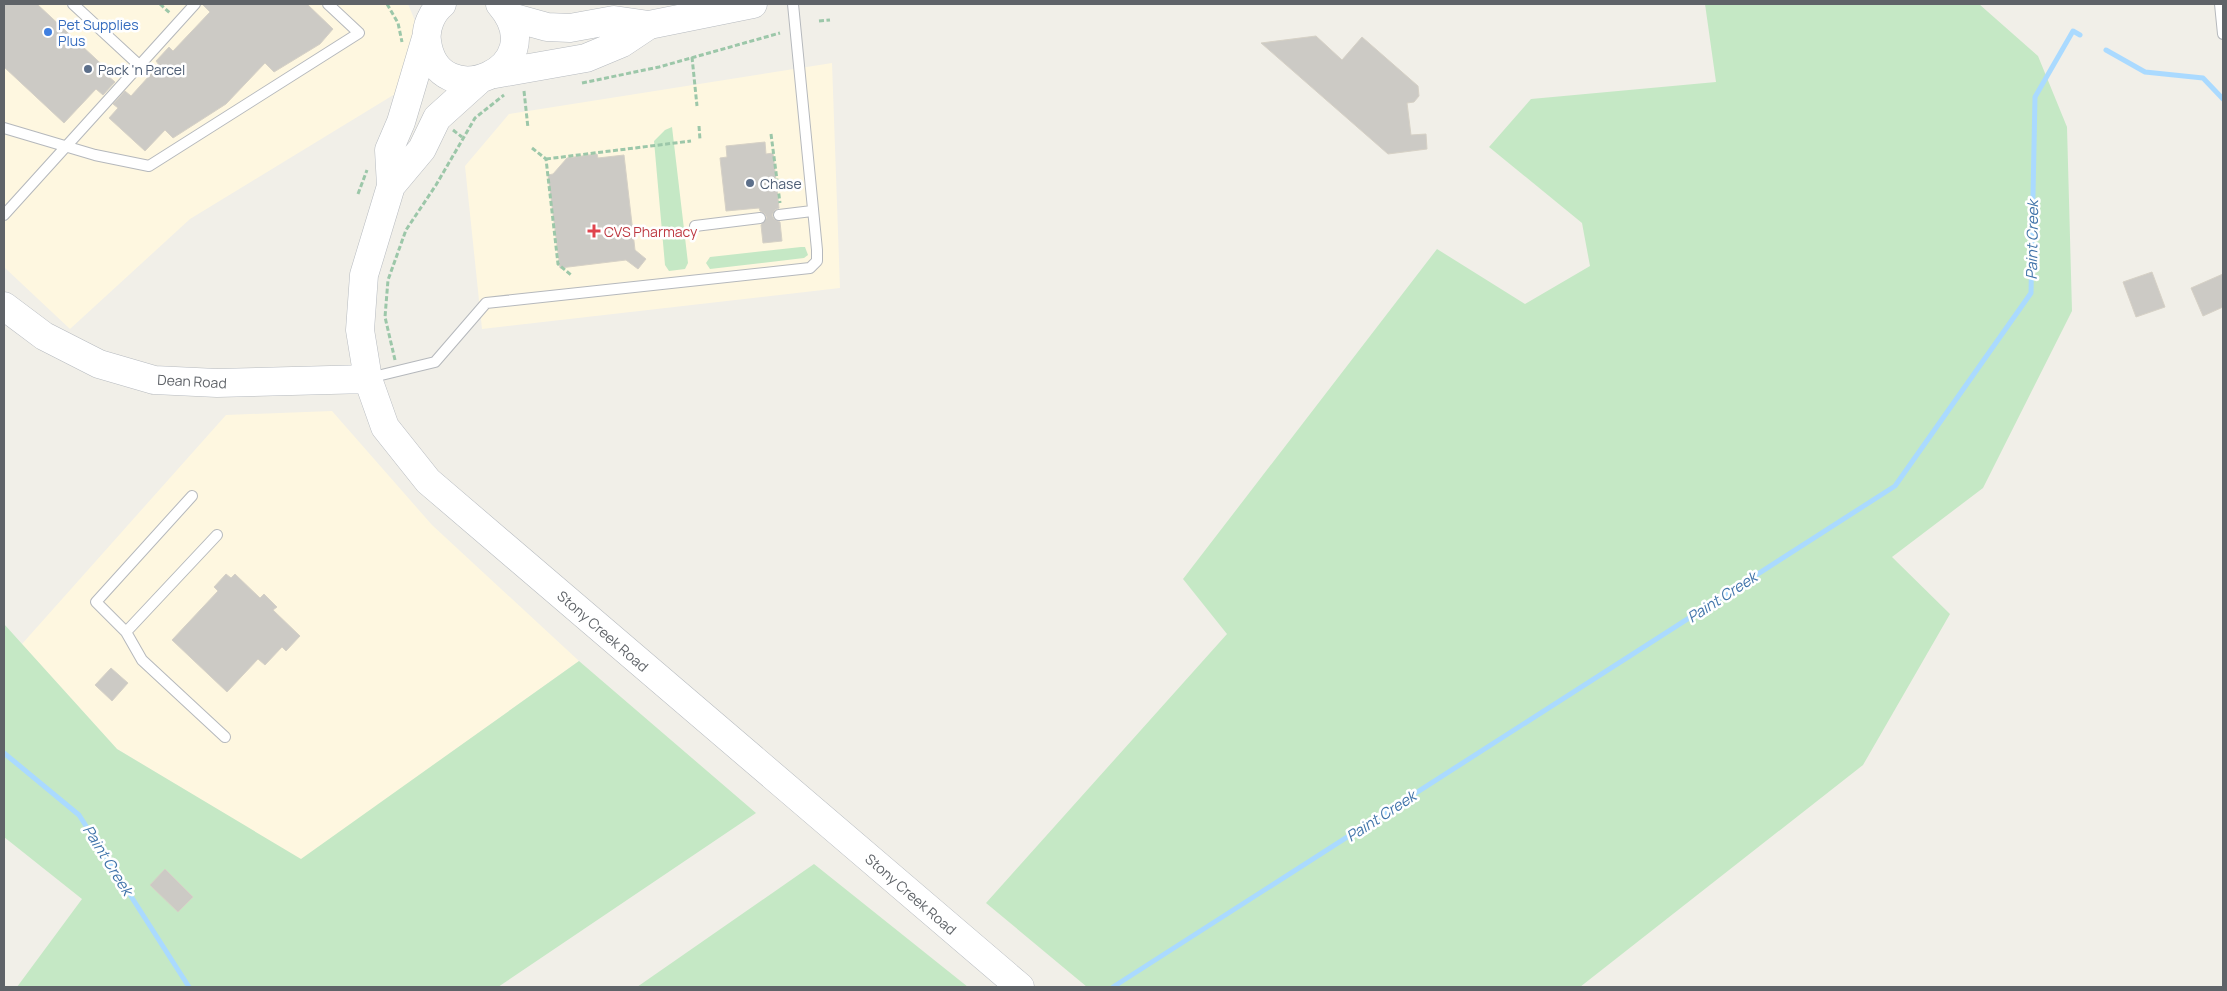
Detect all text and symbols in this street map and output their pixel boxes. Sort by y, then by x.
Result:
place label: Pet Supplies Plus [58,15,139,50]
marker: Pet Supplies Plus [42,26,54,38]
place label: Pack 'n Parcel [98,60,185,79]
marker: Pack 'n Parcel [82,63,94,75]
place label: Chase [760,174,802,193]
marker: Chase [744,177,756,189]
water label: Paint Creek [2021,198,2043,280]
place label: CVS Pharmacy [604,222,698,241]
marker: CVS Pharmacy [588,225,600,237]
street label: Dean Road [157,370,227,392]
water label: Paint Creek [1683,565,1763,627]
street label: Stony Creek Road [553,586,653,676]
water label: Paint Creek [1342,784,1422,846]
water label: Paint Creek [78,821,139,901]
street label: Stony Creek Road [861,849,961,939]

